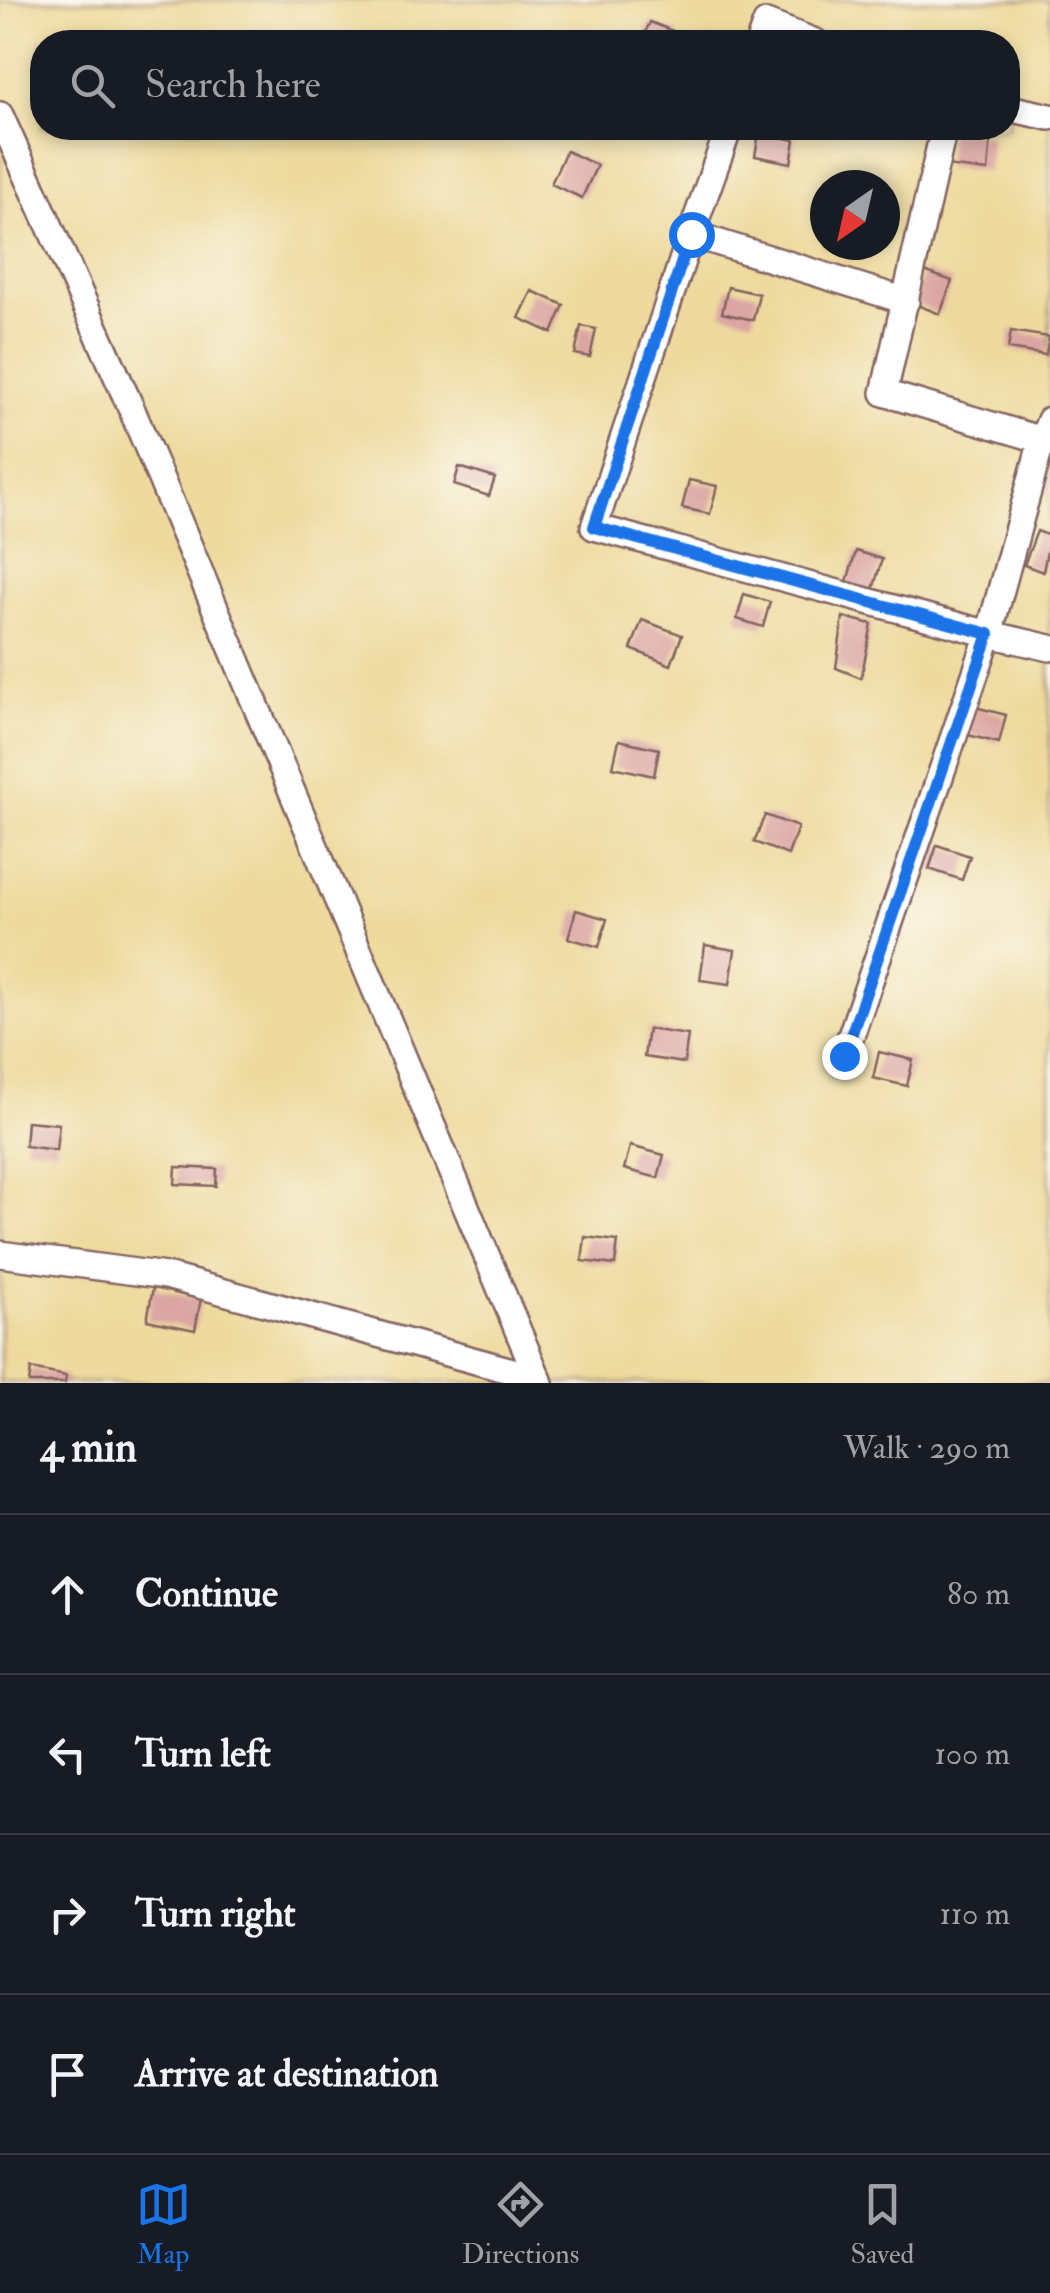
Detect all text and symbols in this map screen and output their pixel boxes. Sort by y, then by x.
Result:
search box [30,30,1020,140]
icon: search [65,58,120,113]
text: Search here [145,61,321,109]
north arrow [810,170,900,260]
route start [669,212,715,258]
route end [822,1034,868,1080]
text: 4 min [40,1422,137,1474]
text: Walk · 290 m [843,1428,1010,1468]
icon: ahead [40,1567,95,1622]
text: Continue [135,1570,278,1618]
text: 80 m [947,1574,1010,1614]
icon: left [40,1727,95,1782]
text: Turn left [135,1730,271,1778]
text: 100 m [934,1734,1010,1774]
icon: right [40,1887,95,1942]
text: Turn right [135,1890,296,1938]
text: 110 m [939,1894,1010,1934]
icon: arrive [40,2047,95,2102]
text: Arrive at destination [135,2050,439,2098]
tab: Map [136,2177,191,2272]
tab: Directions [462,2177,579,2272]
tab: Saved [850,2177,914,2272]

